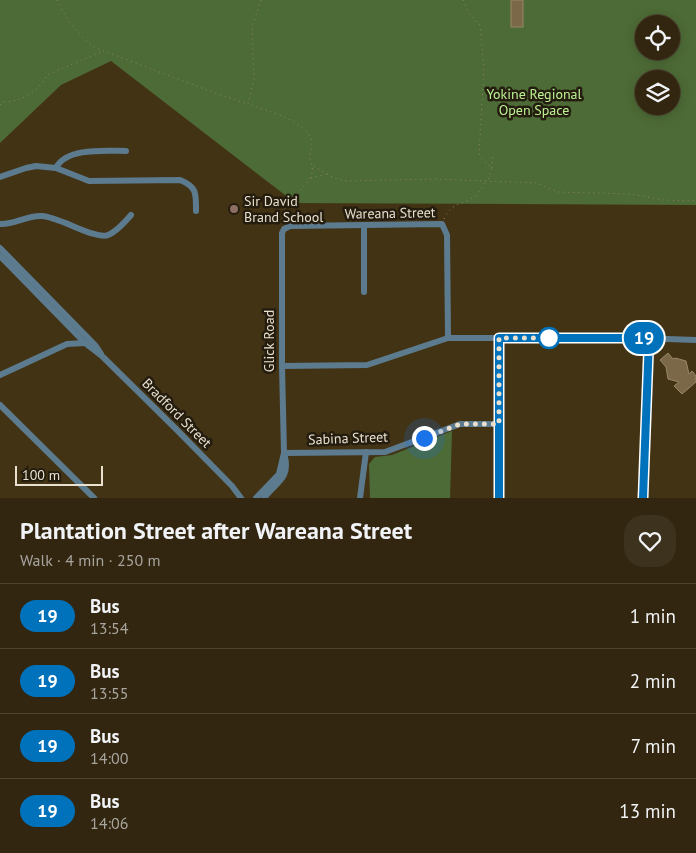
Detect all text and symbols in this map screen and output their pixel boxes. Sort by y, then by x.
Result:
map controls [635,15,680,115]
button: locate [635,15,680,60]
button: layers [635,70,680,115]
park label: Yokine Regional Open Space [486,85,582,119]
place label: Sir David Brand School [244,192,323,226]
marker: Sir David Brand School [228,203,240,215]
street label: Wareana Street [344,203,436,223]
street label: Glick Road [260,310,278,372]
line badge: 19 [622,322,666,354]
text: 19 [634,326,654,349]
unlabelled marker [538,327,560,349]
street label: Bradford Street [138,374,216,452]
your location [412,426,437,451]
street label: Sabina Street [308,428,388,448]
scale bar [15,463,102,486]
text: 100 m [22,466,60,484]
text: Plantation Street after Wareana Street [20,515,412,546]
button: heart [624,515,676,567]
text: Walk · 4 min · 250 m [20,550,160,570]
text: Bus [90,594,119,618]
text: 19 [37,604,58,627]
text: 1 min [630,604,676,628]
text: 13:54 [90,618,128,638]
text: Bus [90,659,119,683]
text: 19 [37,669,58,692]
text: 2 min [630,669,676,693]
text: 13:55 [90,683,128,703]
text: Bus [90,724,119,748]
text: 19 [37,734,58,757]
text: 7 min [631,734,676,758]
text: 14:00 [90,748,128,768]
text: Bus [90,789,119,813]
text: 19 [37,799,58,822]
text: 13 min [619,799,676,823]
text: 14:06 [90,813,128,833]

